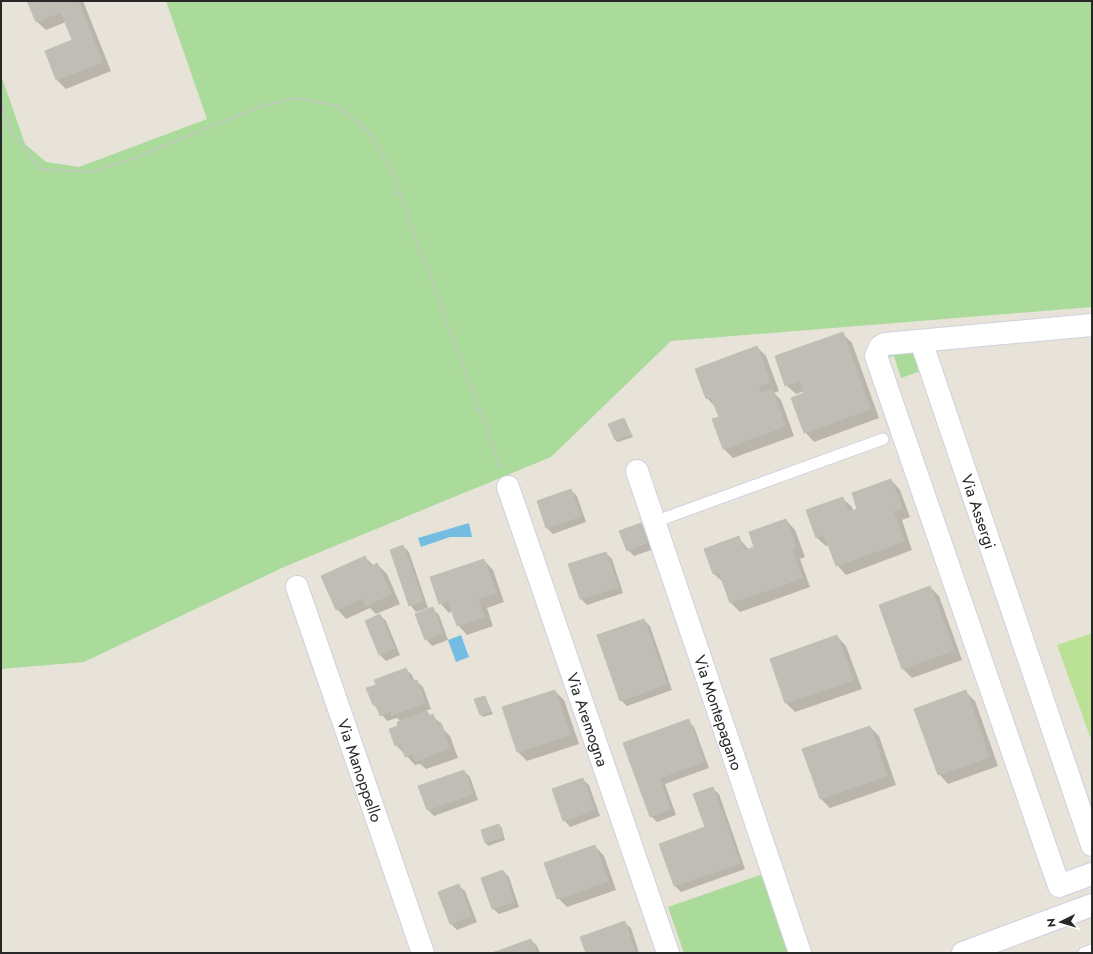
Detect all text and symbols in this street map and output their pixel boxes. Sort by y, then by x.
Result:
street label: Via Assergi [955,471,1002,552]
street label: Via Montepagano [688,652,748,774]
street label: Via Aremogna [561,670,614,770]
street label: Via Manoppello [331,716,388,825]
north arrow [1041,902,1081,942]
text: N [1043,918,1059,928]

